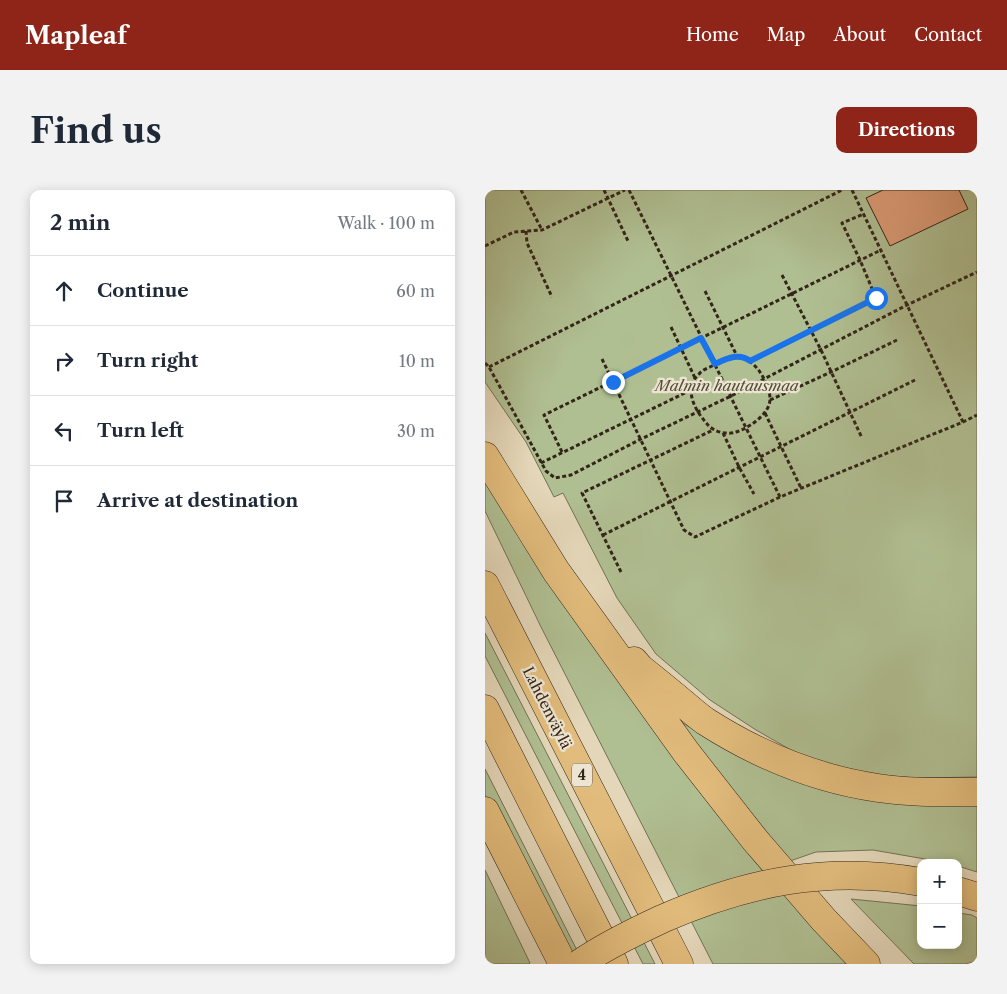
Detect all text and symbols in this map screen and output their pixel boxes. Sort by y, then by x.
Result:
text: Mapleaf [25,21,127,50]
text: Home [686,24,739,46]
text: Map [767,24,805,46]
text: About [833,24,886,46]
text: Contact [914,24,982,46]
button: Directions [836,107,977,153]
text: Find us [30,109,162,152]
text: 2 min [50,210,110,235]
text: Walk · 100 m [338,213,435,233]
icon: ahead [50,277,78,305]
text: Continue [97,279,189,302]
text: 60 m [396,281,435,301]
route start [865,287,888,310]
icon: right [50,347,78,375]
text: Turn right [97,349,198,372]
text: 10 m [399,351,435,371]
route end [602,371,625,394]
park label: Malmin hautausmaa [653,376,799,395]
icon: left [50,417,78,445]
text: Turn left [97,419,184,442]
text: 30 m [397,421,435,441]
icon: arrive [50,487,78,515]
text: Arrive at destination [97,489,298,512]
street label: Lahdenväylä [519,664,576,752]
road number: 4 [572,764,592,786]
map controls [917,859,962,949]
button: + [917,859,962,904]
button: − [917,904,962,949]

